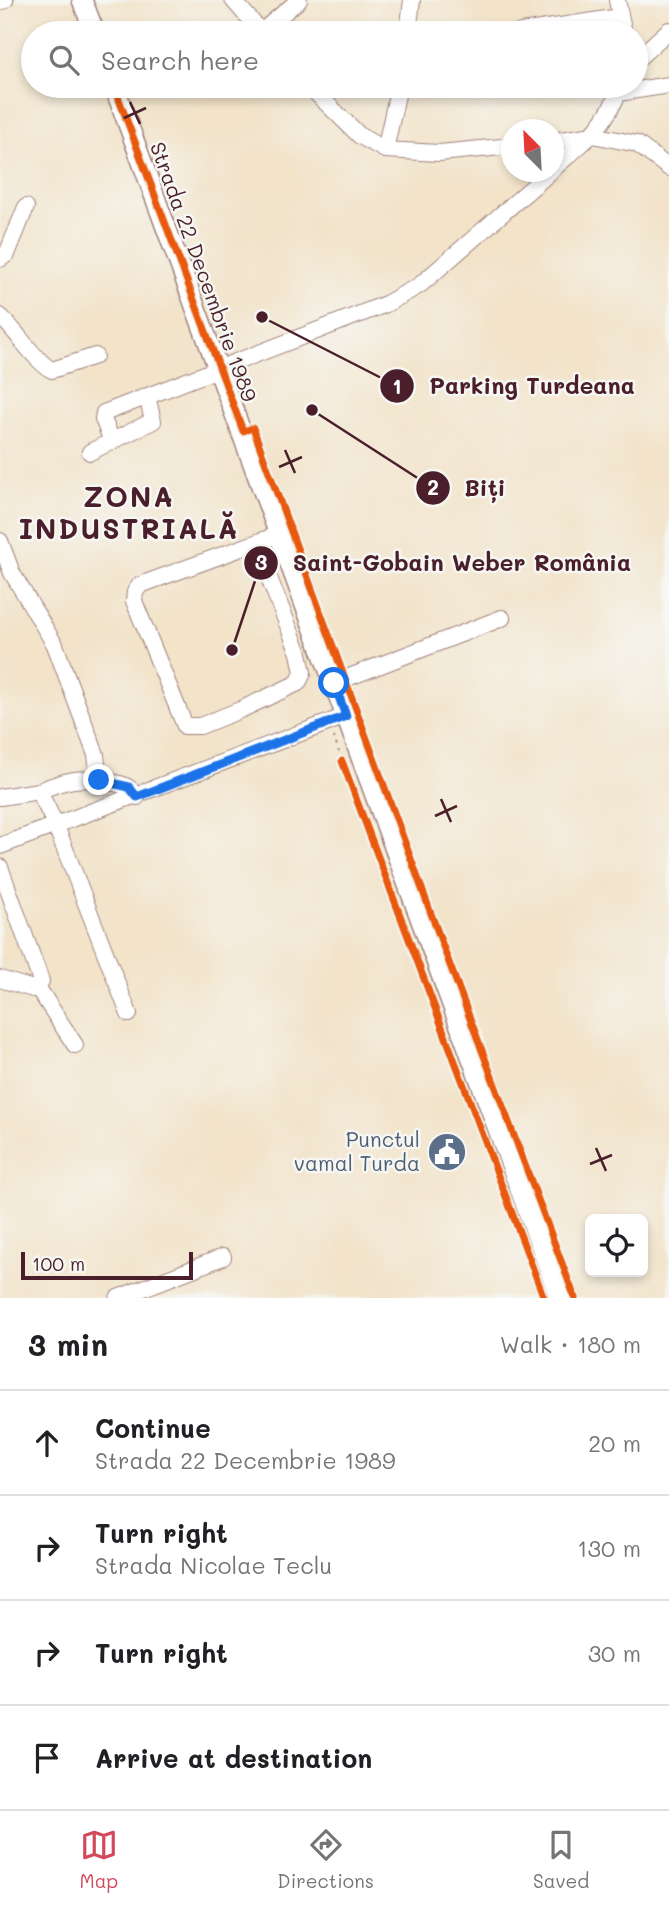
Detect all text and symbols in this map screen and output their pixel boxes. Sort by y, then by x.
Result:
search box [21,21,648,98]
icon: search [45,41,83,79]
text: Search here [101,43,259,77]
north arrow [501,119,564,182]
street label: Strada 22 Decembrie 1989 [145,138,264,405]
callout: Parking Turdeana [380,364,649,408]
text: Parking Turdeana [429,370,635,400]
text: 1 [392,372,402,399]
callout: Biți [415,466,519,510]
text: Biți [464,472,506,503]
text: 2 [427,473,439,500]
district label: ZONA INDUSTRIALĂ [19,478,239,546]
callout: Saint-Gobain Weber România [243,541,645,585]
text: Saint-Gobain Weber România [293,547,631,577]
text: 3 [255,548,267,575]
route start [318,667,349,698]
route end [83,764,114,795]
place label: Punctul vamal Turda [294,1125,420,1176]
public building icon: Punctul vamal Turda [426,1131,468,1173]
map controls [585,1214,648,1277]
button: locate [585,1214,648,1277]
scale bar [21,1249,192,1281]
text: 100 m [32,1251,85,1276]
text: 3 min [28,1324,108,1364]
text: Walk · 180 m [500,1329,641,1359]
text: Continue [95,1411,211,1445]
icon: ahead [28,1424,66,1462]
text: 20 m [588,1428,641,1458]
text: Strada 22 Decembrie 1989 [95,1445,396,1475]
text: Turn right [95,1516,228,1550]
icon: right [28,1529,66,1567]
text: 130 m [577,1533,641,1563]
text: Strada Nicolae Teclu [95,1550,332,1580]
icon: right [28,1634,66,1672]
text: Turn right [95,1636,228,1670]
text: 30 m [588,1638,641,1668]
icon: arrive [28,1739,66,1777]
text: Arrive at destination [95,1741,372,1775]
tab: Map [80,1826,118,1893]
tab: Directions [277,1826,374,1893]
tab: Saved [533,1826,589,1893]

